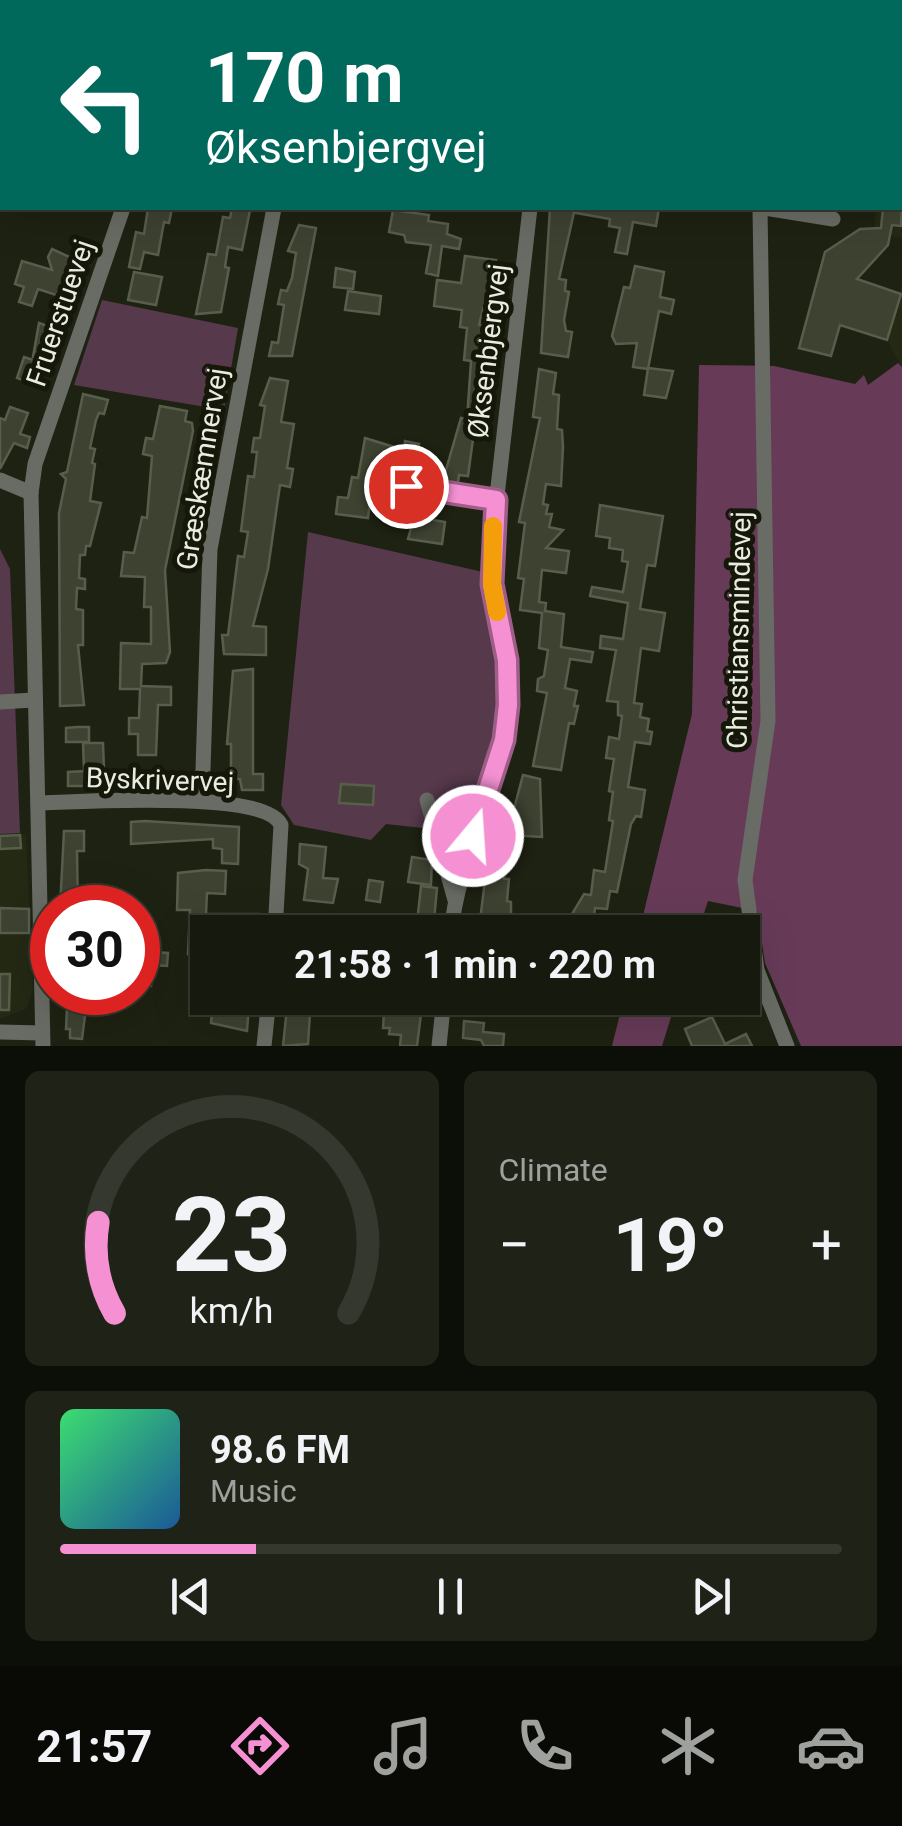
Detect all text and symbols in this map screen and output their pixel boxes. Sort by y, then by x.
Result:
text: 170 m [205,37,404,119]
icon: left [40,40,170,170]
text: Øksenbjergvej [205,121,487,174]
street label: Fruerstuevej [19,235,101,391]
street label: Øksenbjergvej [461,262,515,440]
street label: Græskæmnervej [170,366,234,572]
pin [364,444,449,529]
icon: arrive [379,459,434,514]
street label: Christiansmindevej [720,511,758,749]
street label: Byskrivervej [85,761,235,799]
position arrow [421,784,525,888]
speed limit sign: 30 [30,885,160,1015]
text: 21:58 · 1 min · 220 m [294,943,656,987]
text: Climate [499,1151,608,1189]
text: 23 [172,1175,291,1296]
text: 19° [613,1201,728,1289]
text: − [499,1213,530,1277]
text: + [811,1213,842,1277]
text: km/h [190,1290,274,1332]
text: 98.6 FM [210,1428,350,1472]
text: Music [210,1472,297,1510]
icon: previous [163,1569,218,1624]
icon: pause [423,1569,478,1624]
icon: next [684,1569,739,1624]
icon: directions [225,1711,295,1781]
icon: music [368,1711,438,1781]
icon: phone [510,1711,580,1781]
icon: climate [653,1711,723,1781]
icon: car [796,1711,866,1781]
text: 21:57 [36,1720,152,1773]

